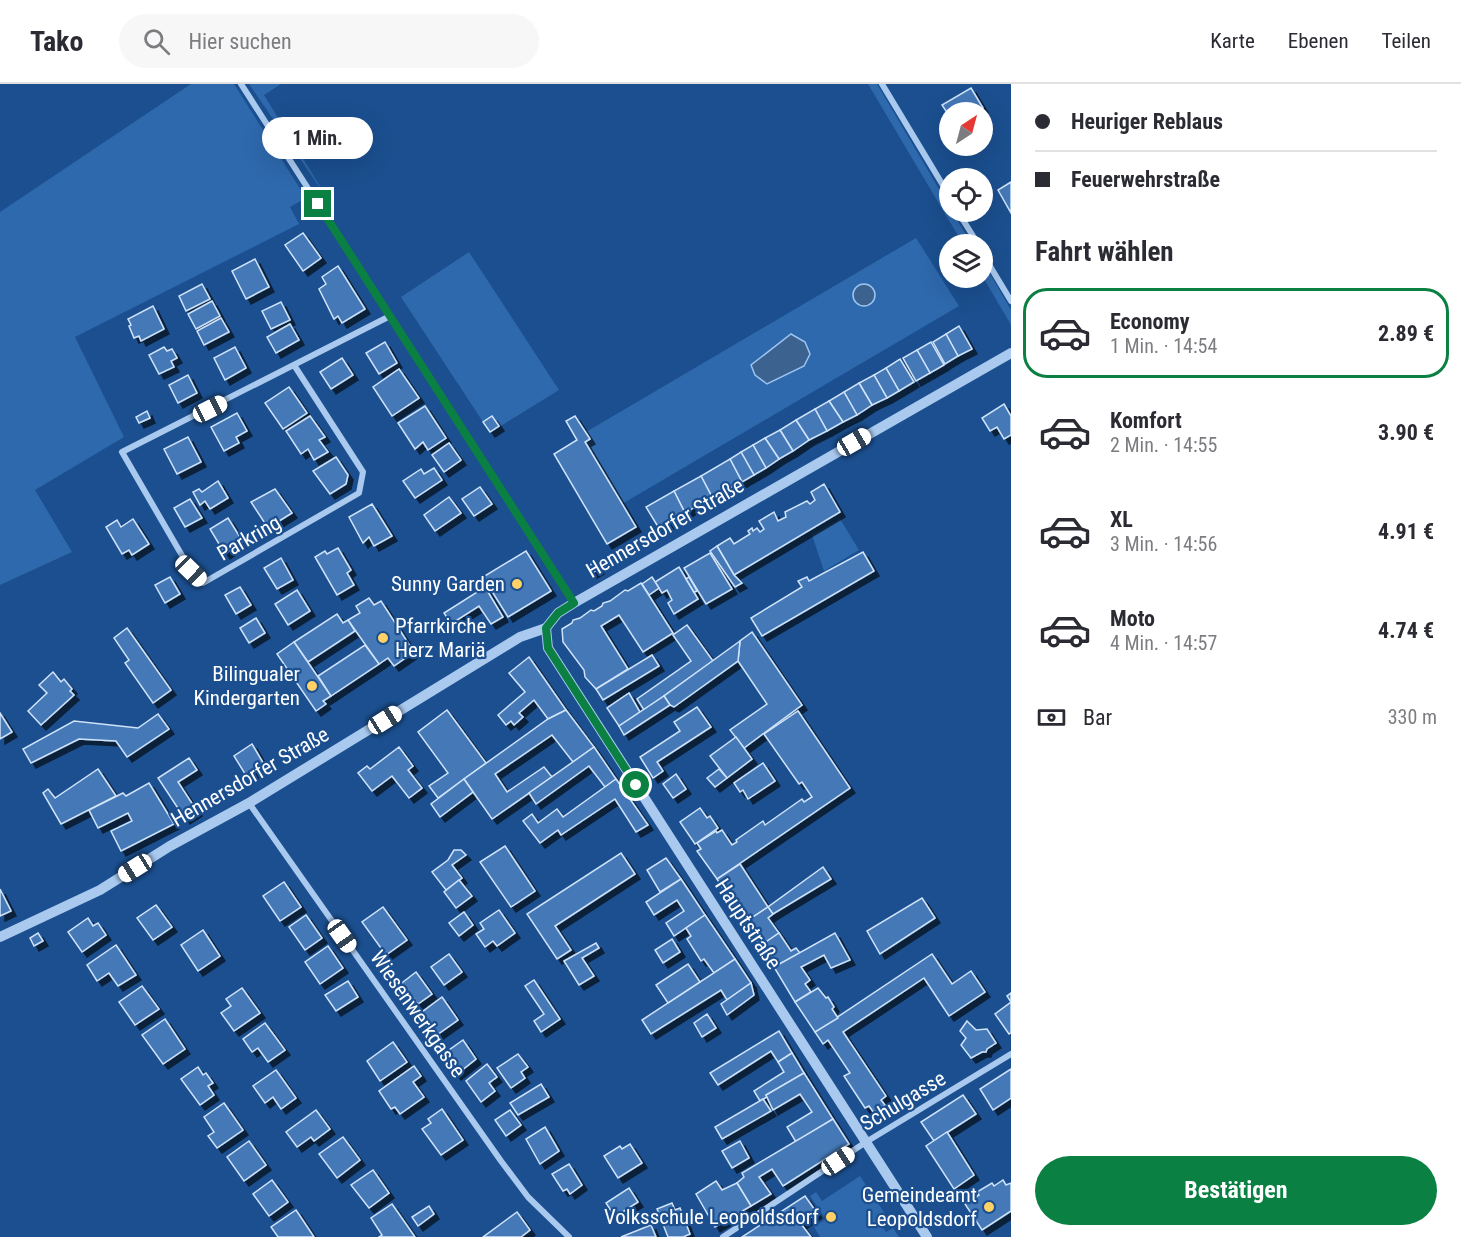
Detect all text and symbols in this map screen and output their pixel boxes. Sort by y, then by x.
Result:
search box [119,14,539,68]
text: Tako [30,25,83,58]
icon: search [140,25,173,58]
text: Hier suchen [188,29,292,54]
text: Karte [1210,29,1255,53]
text: Ebenen [1288,29,1349,53]
text: Teilen [1382,29,1431,53]
north arrow [939,102,993,156]
map controls [939,102,993,288]
text: Heuriger Reblaus [1071,109,1223,134]
callout: 1 Min. [262,117,374,159]
text: 1 Min. [292,126,343,150]
text: Feuerwehrstraße [1071,167,1220,192]
button: locate [939,168,993,222]
route end [304,190,331,217]
button: layers [939,234,993,288]
text: Fahrt wählen [1035,236,1174,268]
icon: car [1038,306,1092,360]
text: Economy [1110,309,1190,334]
text: 2.89 € [1378,321,1434,346]
text: 1 Min. · 14:54 [1110,334,1217,358]
car [190,393,230,425]
icon: car [1038,405,1092,459]
text: Komfort [1110,408,1182,433]
text: 3.90 € [1378,420,1434,445]
car [834,425,874,459]
text: 2 Min. · 14:55 [1110,433,1217,457]
street label: Hennersdorfer Straße [582,473,748,583]
icon: car [1038,504,1092,558]
text: XL [1110,507,1133,532]
street label: Parkring [213,510,285,566]
text: 4.91 € [1378,519,1434,544]
text: 3 Min. · 14:56 [1110,532,1217,556]
car [172,552,210,590]
place label: Sunny Garden [391,572,505,596]
marker: Sunny Garden [510,577,524,591]
icon: car [1038,603,1092,657]
text: Moto [1110,606,1155,631]
place label: Pfarrkirche Herz Mariä [395,614,486,662]
text: 4.74 € [1378,618,1434,643]
marker: Pfarrkirche Herz Mariä [376,631,390,645]
text: 4 Min. · 14:57 [1110,631,1217,655]
place label: Bilingualer Kindergarten [194,662,300,710]
marker: Bilingualer Kindergarten [305,679,319,693]
icon: cash [1035,701,1068,734]
car [365,703,405,737]
text: Bar [1083,705,1112,730]
text: 330 m [1388,705,1437,729]
street label: Hennersdorfer Straße [167,722,333,832]
route start [622,771,649,798]
car [115,851,155,885]
street label: Hauptstraße [710,875,786,974]
car [324,916,360,956]
street label: Wiesenwerkgasse [365,946,471,1082]
street label: Schulgasse [856,1066,950,1136]
car [818,1143,858,1179]
button: Bestätigen [1035,1156,1437,1225]
place label: Gemeindeamt Leopoldsdorf [862,1183,977,1231]
marker: Gemeindeamt Leopoldsdorf [982,1200,996,1214]
place label: Volksschule Leopoldsdorf [604,1205,819,1229]
marker: Volksschule Leopoldsdorf [824,1210,838,1224]

